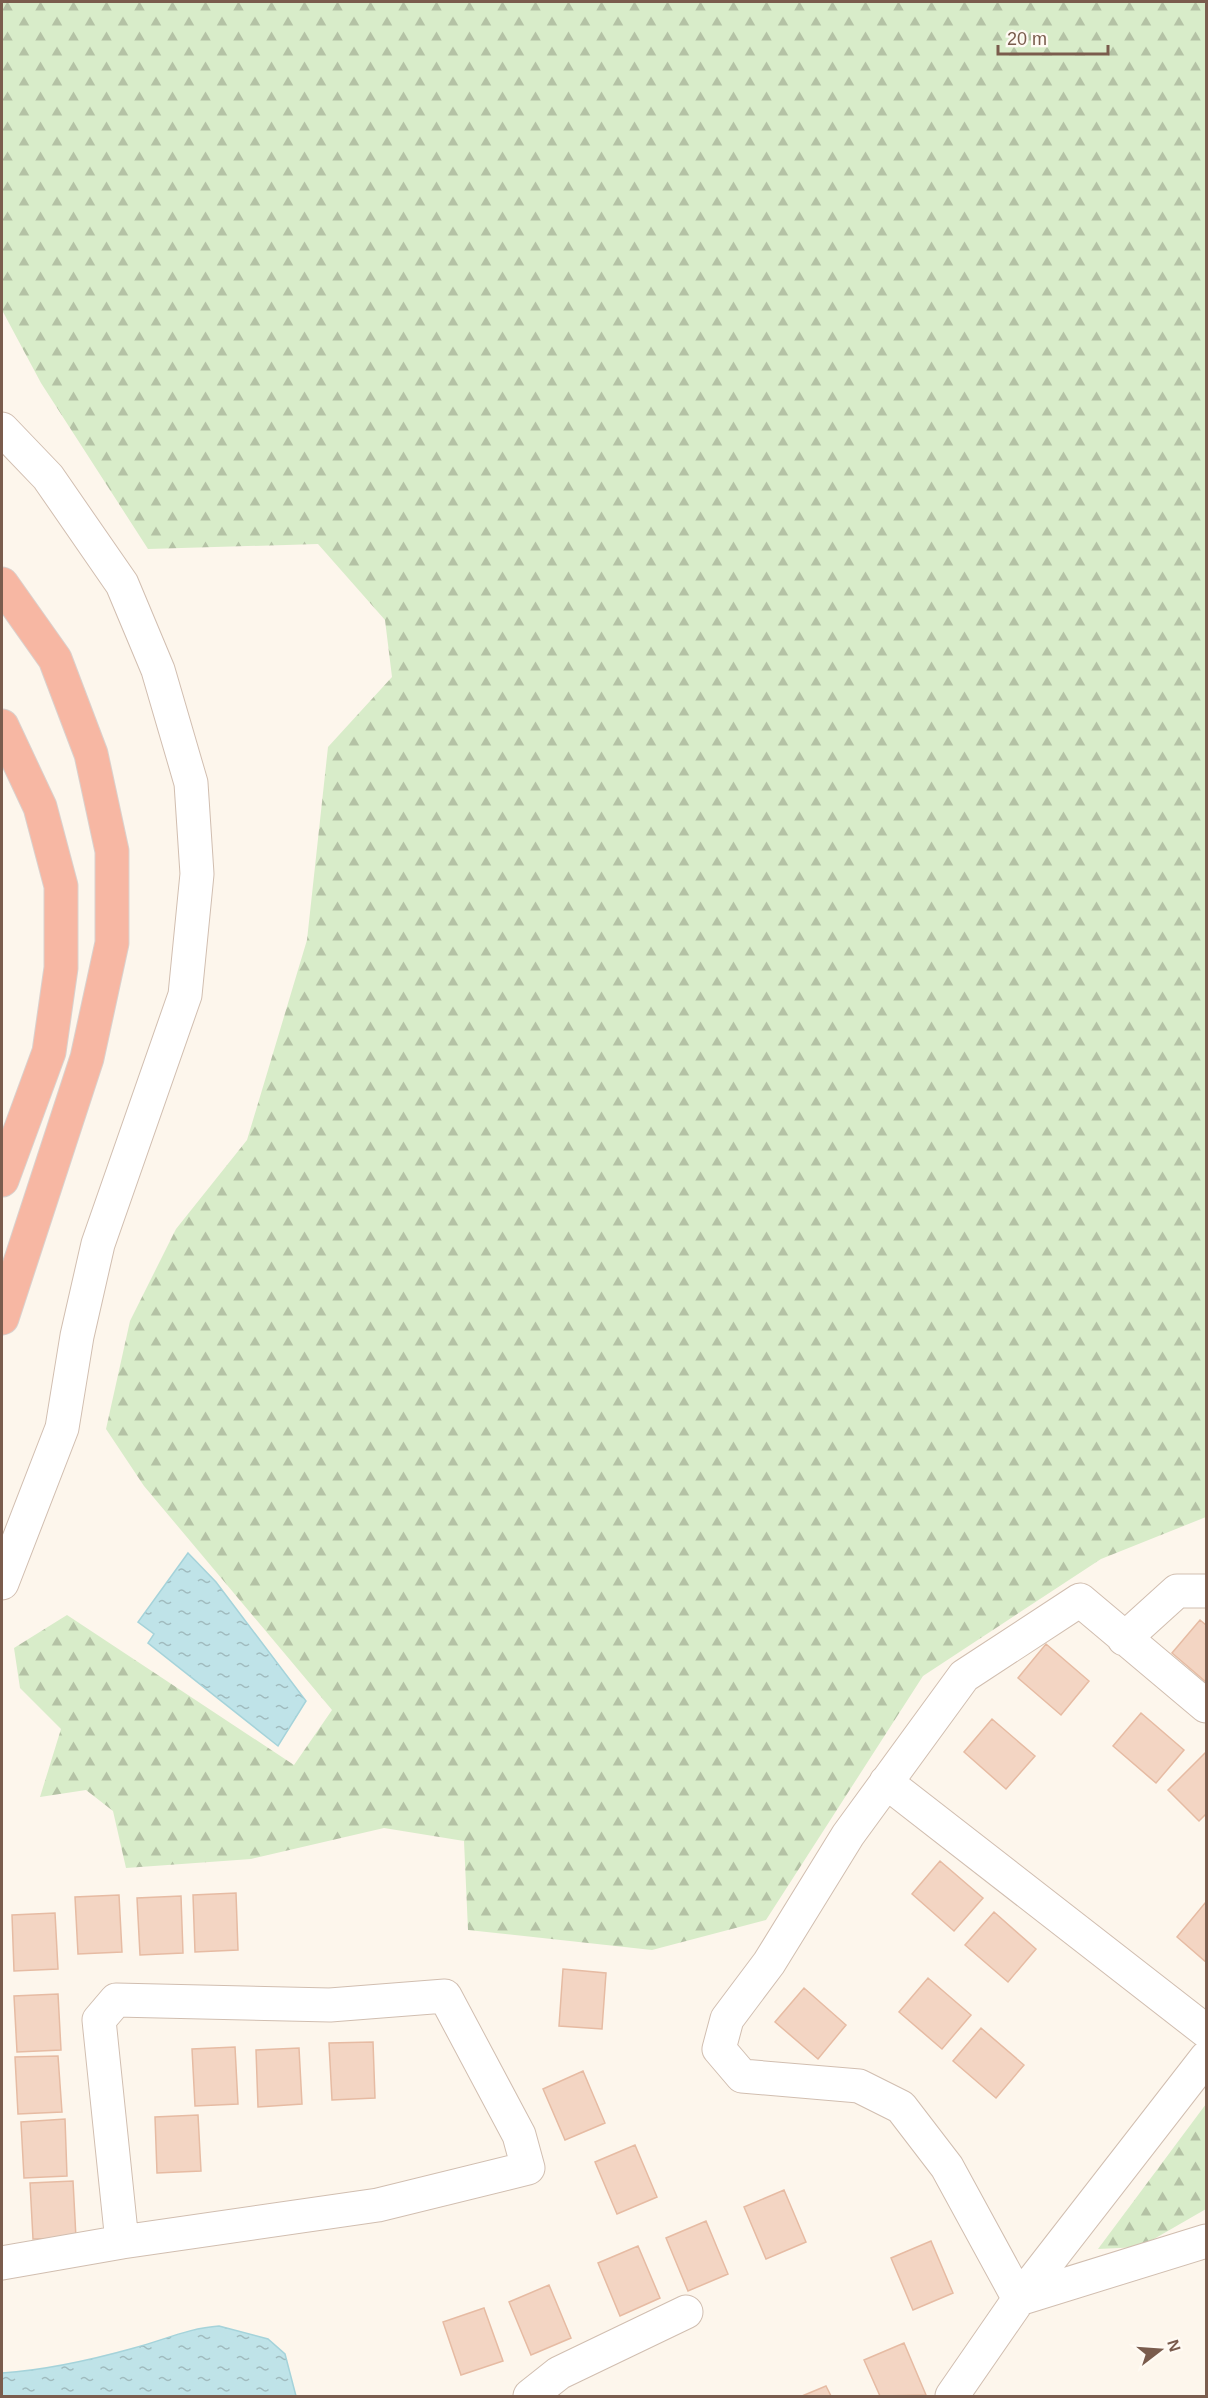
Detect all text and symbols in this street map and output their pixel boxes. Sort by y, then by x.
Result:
scale bar [998,18,1108,56]
text: 20 m [1007,29,1047,49]
north arrow [1130,2320,1190,2380]
text: N [1164,2338,1184,2354]

